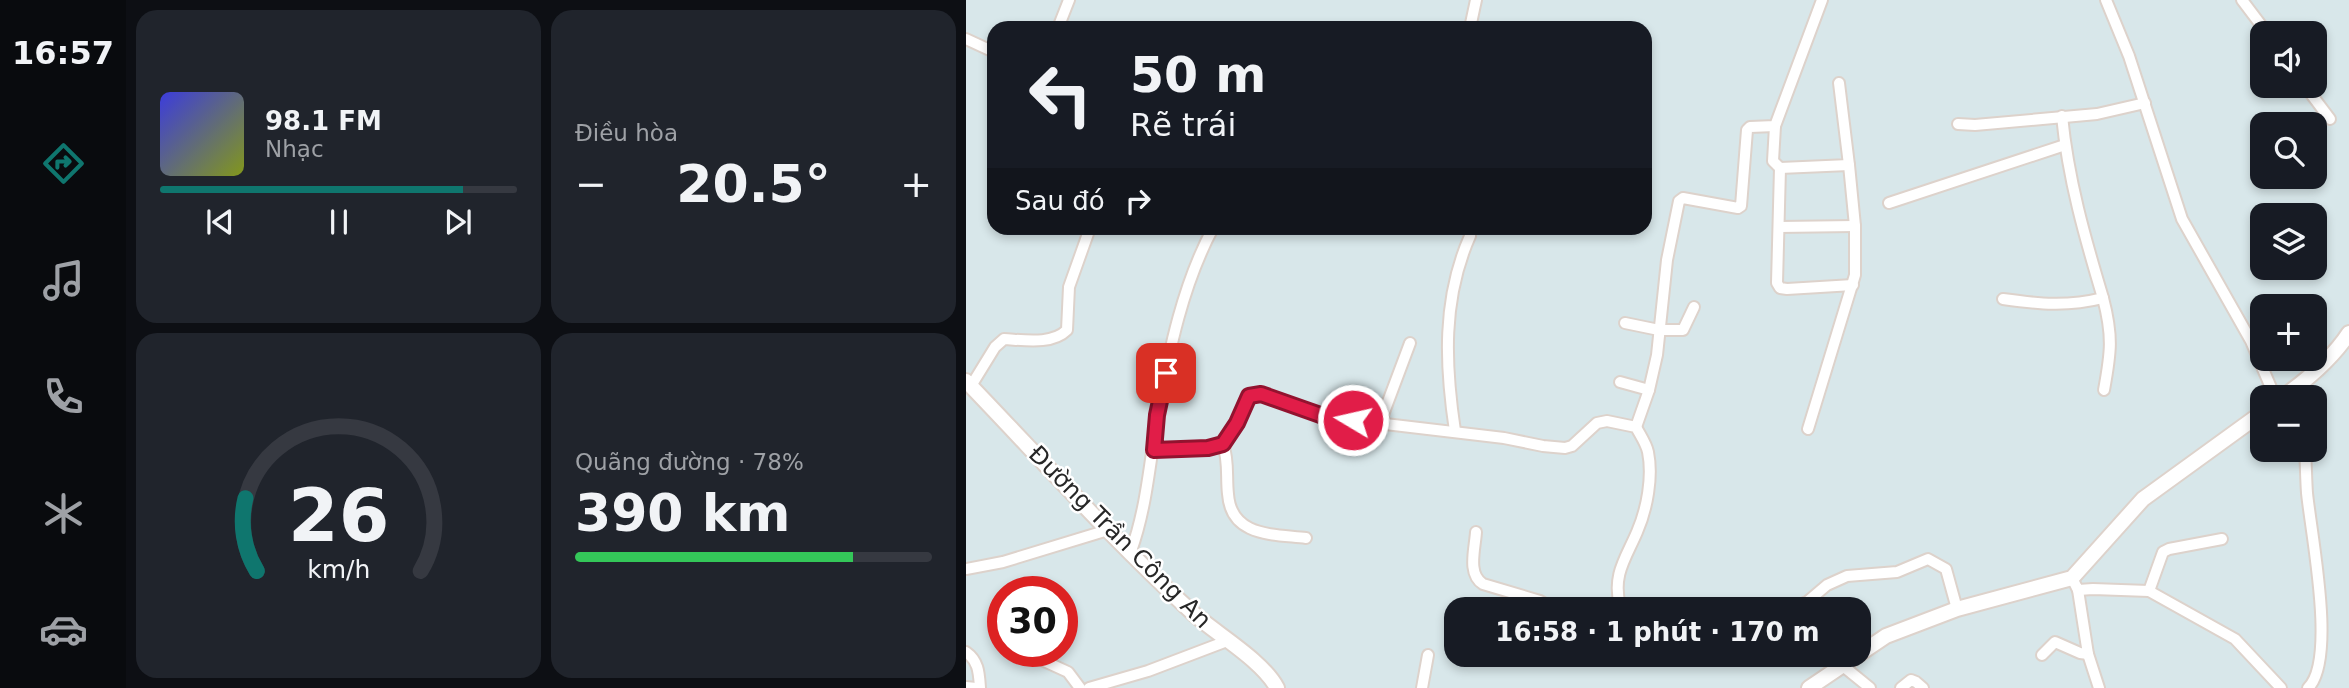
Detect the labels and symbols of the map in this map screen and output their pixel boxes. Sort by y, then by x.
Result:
pin [1136,343,1196,403]
position arrow [1316,383,1390,457]
street label: Đường Trần Công An [1023,440,1217,634]
speed limit sign: 30 [987,576,1078,667]

